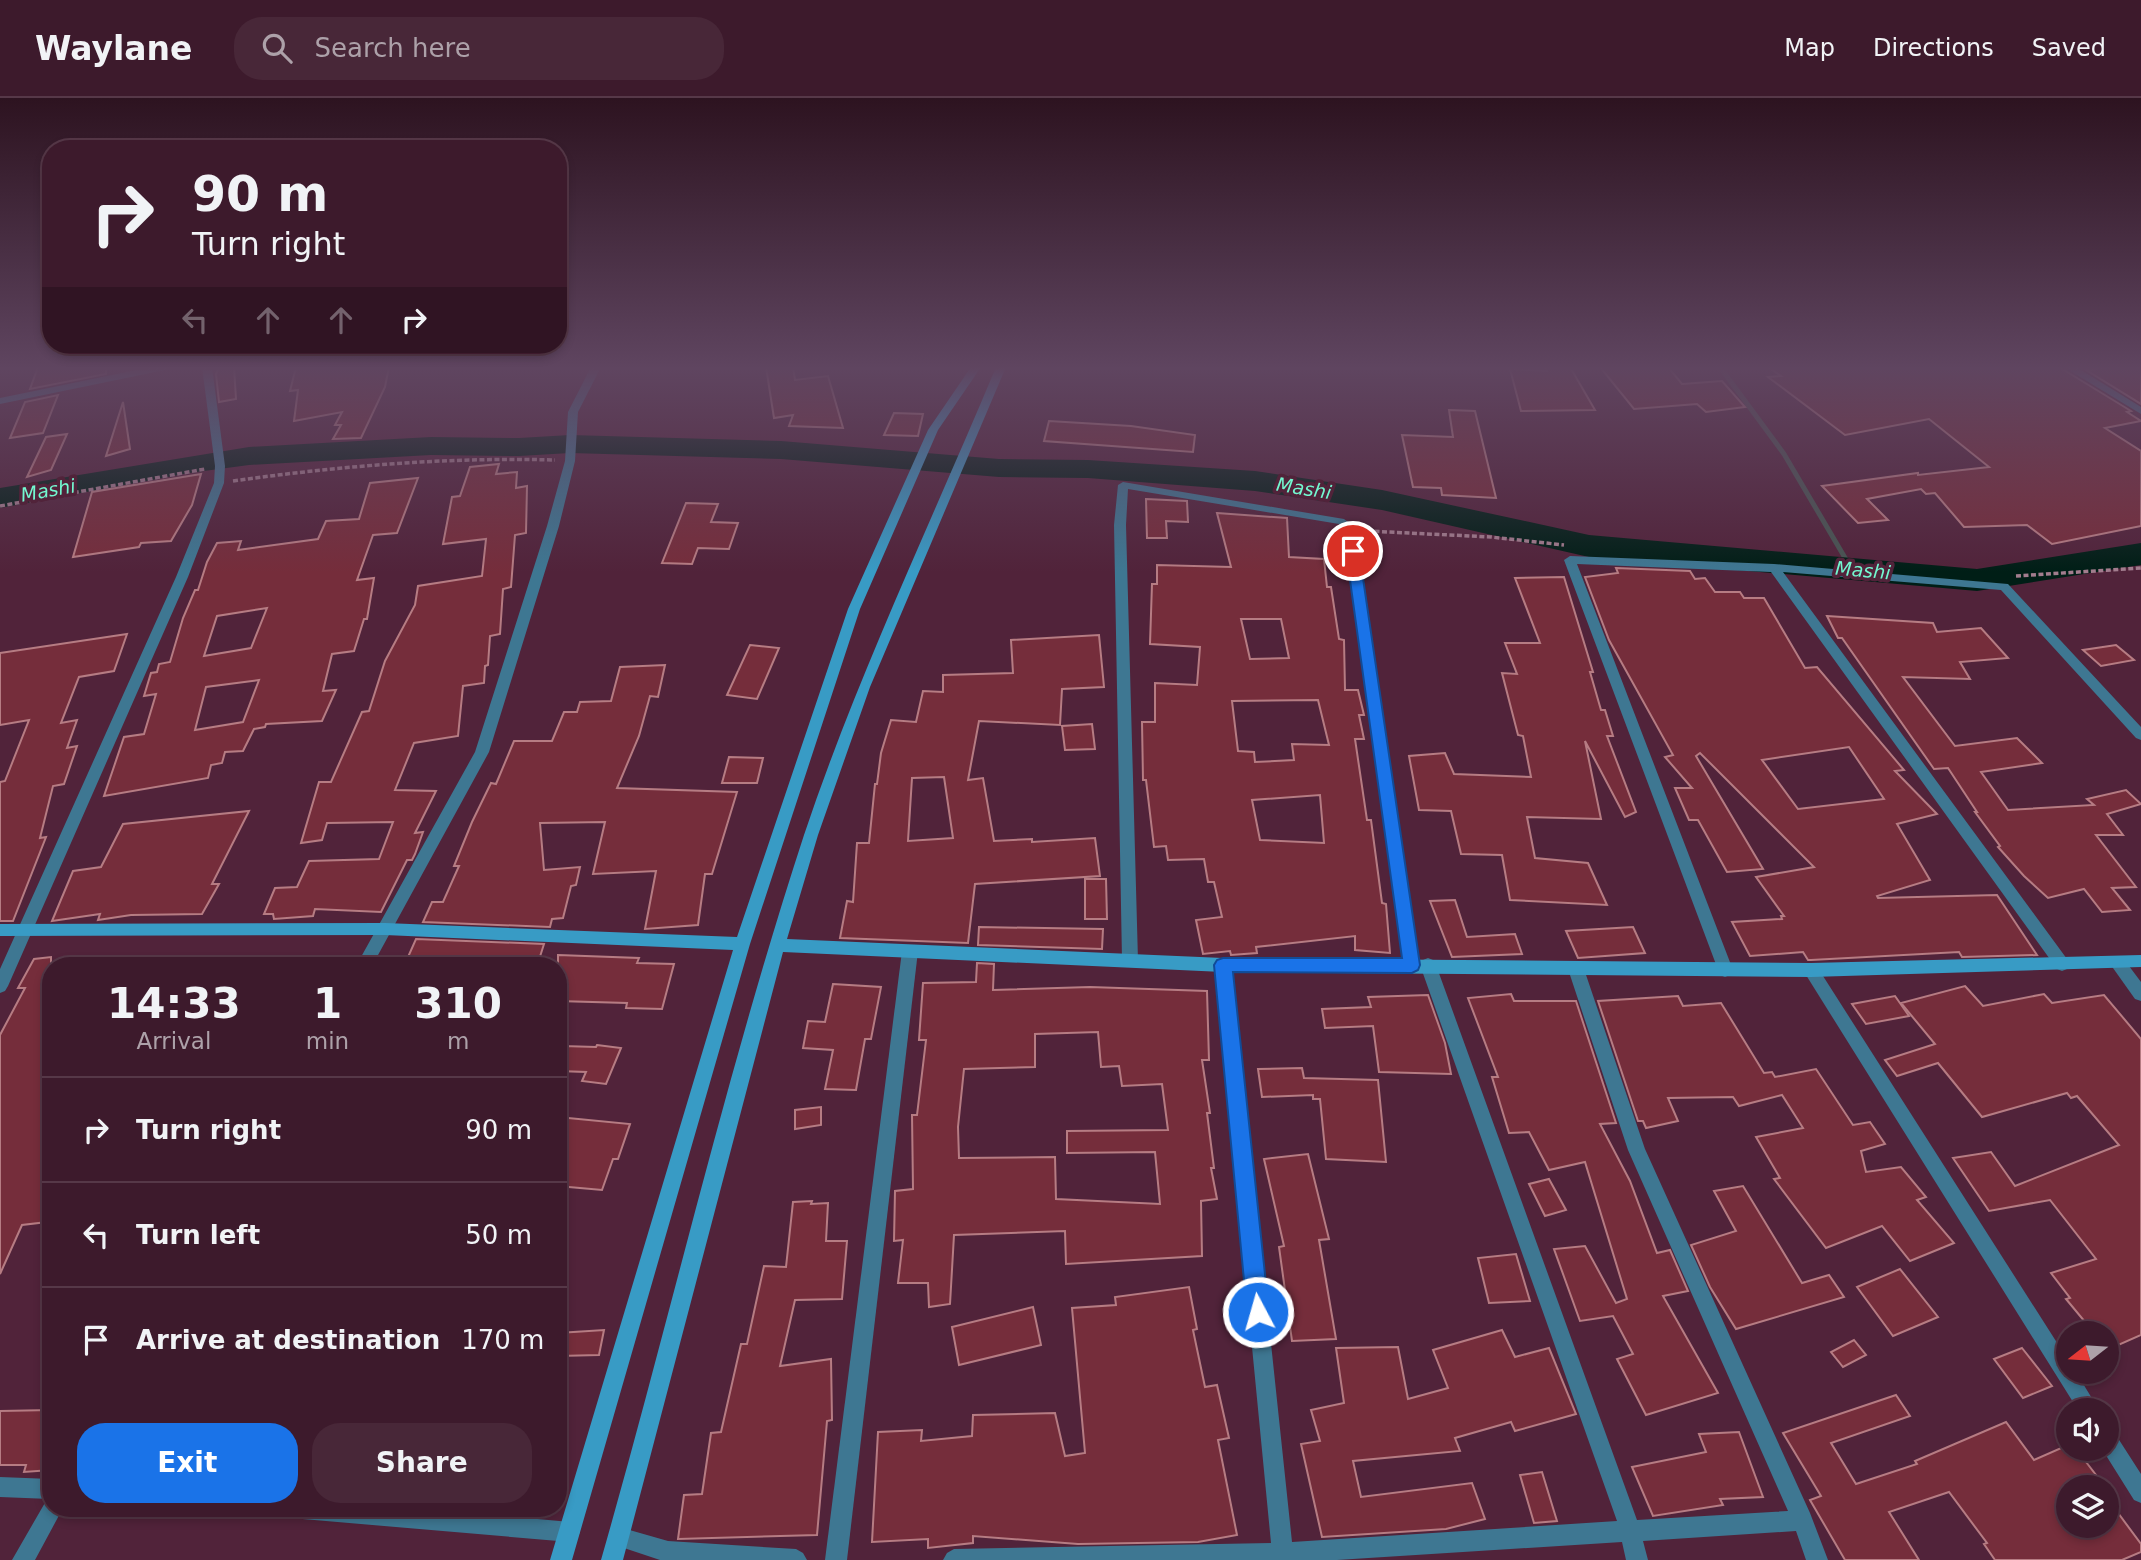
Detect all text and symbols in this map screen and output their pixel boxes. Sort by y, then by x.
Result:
search box [234,17,724,80]
text: Waylane [35,29,192,68]
icon: search [258,29,296,67]
text: Search here [314,33,471,63]
text: Map [1784,34,1835,62]
text: Directions [1873,34,1994,62]
text: Saved [2032,34,2106,62]
text: 90 m [192,166,328,223]
icon: right [77,168,168,259]
text: Turn right [192,225,345,263]
icon: left [176,301,214,339]
icon: ahead [249,301,287,339]
icon: ahead [322,301,360,339]
icon: right [395,301,433,339]
water label: Mashi [1275,473,1334,503]
water label: Mashi [19,474,78,506]
pin [1323,521,1383,581]
icon: arrive [1334,532,1372,570]
water label: Mashi [1835,557,1892,583]
text: 14:33 [107,979,241,1028]
text: 1 [313,979,342,1028]
text: 310 [414,979,502,1028]
text: Arrival [137,1028,211,1054]
text: min [306,1028,349,1054]
text: m [447,1028,469,1054]
icon: right [77,1111,115,1149]
text: Turn right [136,1115,281,1145]
text: 90 m [465,1115,532,1145]
icon: left [77,1216,115,1254]
text: Turn left [136,1220,260,1250]
text: 50 m [465,1220,532,1250]
position arrow [1221,1275,1295,1349]
icon: arrive [77,1321,115,1359]
north arrow [2056,1321,2119,1384]
map controls [2056,1321,2119,1538]
text: Arrive at destination [136,1325,440,1355]
text: 170 m [461,1325,544,1355]
button: sound [2056,1398,2119,1461]
button: Exit [77,1423,298,1503]
button: Share [312,1423,532,1503]
button: layers [2056,1475,2119,1538]

